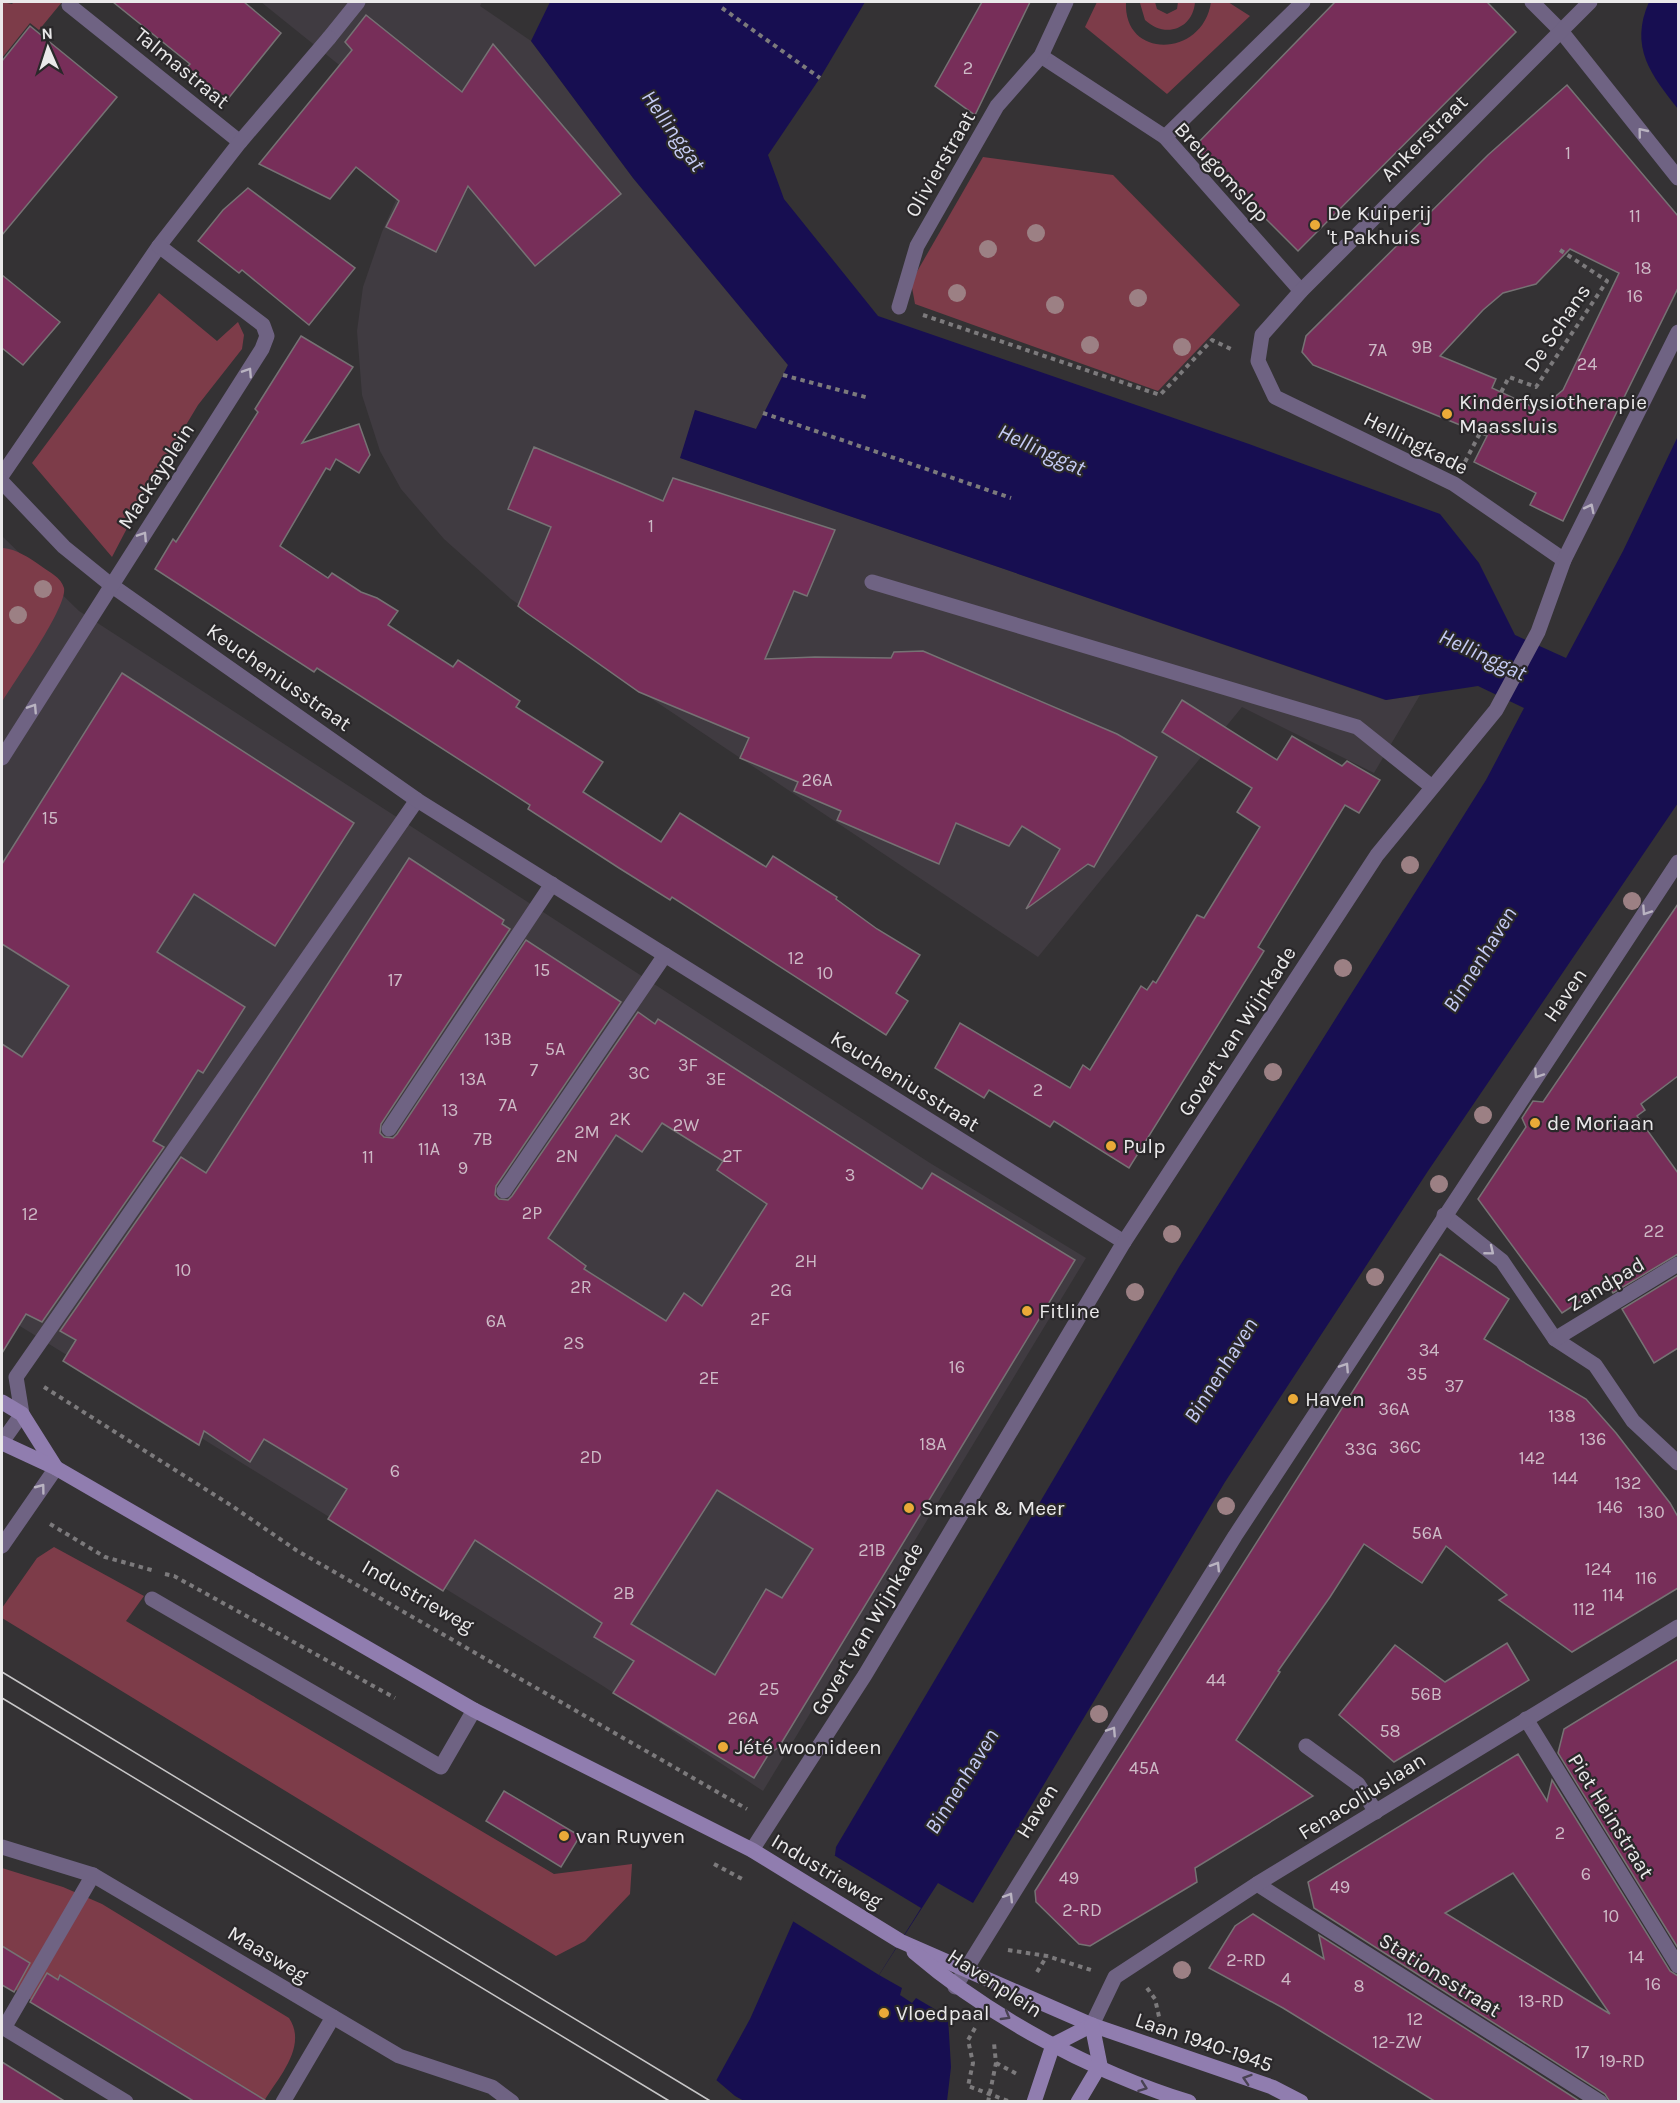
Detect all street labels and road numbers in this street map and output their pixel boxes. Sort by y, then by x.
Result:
street label: Talmastraat [130,23,234,114]
street label: Ankerstraat [1376,90,1472,186]
street label: Olivierstraat [900,107,980,221]
street label: Breugomslop [1170,117,1274,227]
street label: De Schans [1519,279,1595,377]
street label: Hellingkade [1360,406,1472,480]
street label: Mackayplein [113,419,199,533]
street label: Keucheniusstraat [202,618,356,736]
street label: Govert van Wijnkade [1173,942,1301,1120]
street label: Haven [1538,964,1592,1026]
street label: Keucheniusstraat [826,1026,984,1136]
street label: Zandpad [1563,1252,1649,1316]
street label: Govert van Wijnkade [806,1538,928,1720]
street label: Industrieweg [358,1554,478,1638]
street label: Fenacoliuslaan [1294,1747,1430,1845]
street label: Piet Heinstraat [1563,1749,1659,1883]
street label: Haven [1011,1779,1063,1843]
street label: Industrieweg [767,1828,887,1914]
street label: Maasweg [223,1921,313,1987]
street label: Stationsstraat [1375,1928,1505,2022]
street label: Havenplein [943,1944,1047,2022]
street label: Laan 1940-1945 [1132,2007,1276,2077]

